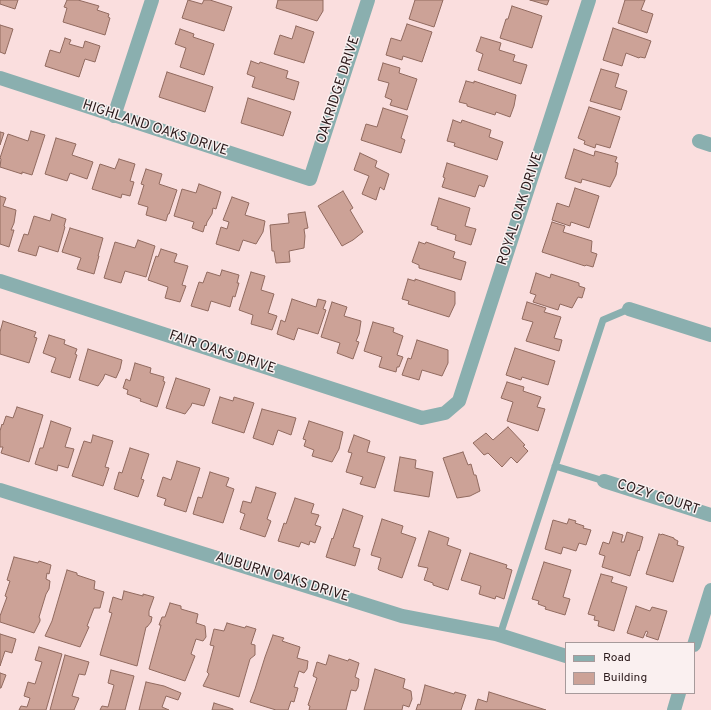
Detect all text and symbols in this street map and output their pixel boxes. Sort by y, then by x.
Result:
street label: OAKRIDGE DRIVE [314,34,364,146]
street label: HIGHLAND OAKS DRIVE [80,97,230,161]
street label: ROYAL OAK DRIVE [495,150,547,268]
street label: FAIR OAKS DRIVE [167,328,277,378]
street label: COZY COURT [615,477,701,519]
street label: AUBURN OAKS DRIVE [213,550,351,606]
legend [565,642,695,694]
text: Road [603,650,631,666]
text: Building [603,670,647,686]

